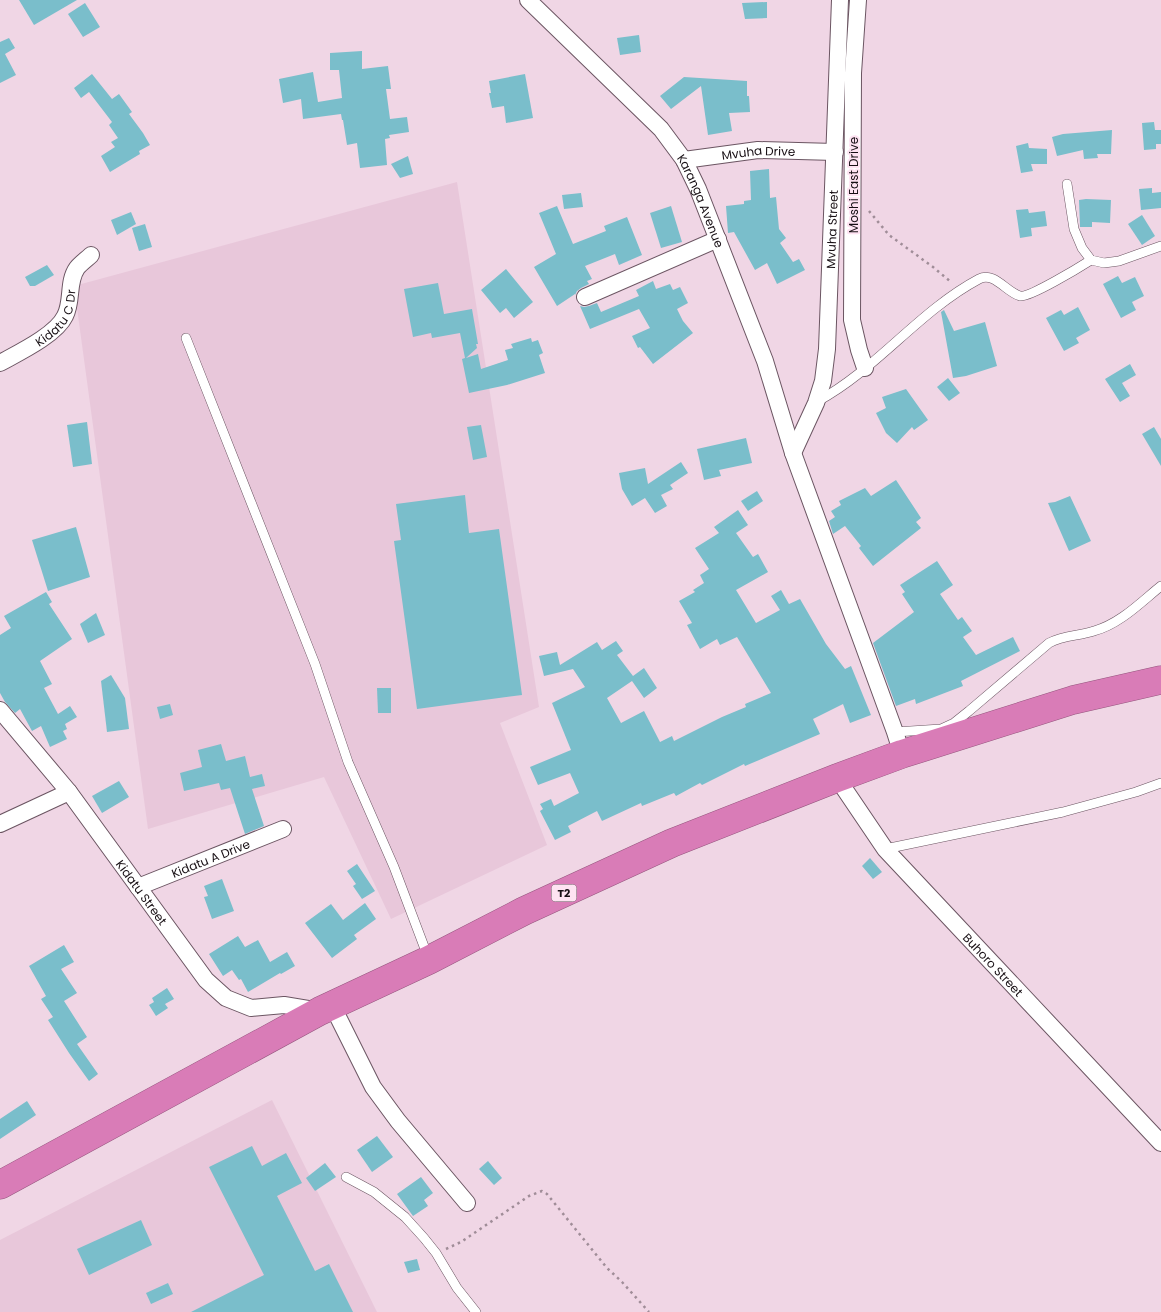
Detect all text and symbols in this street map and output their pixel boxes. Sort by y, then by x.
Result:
street label: Moshi East Drive [845,137,862,233]
street label: Mvuha Drive [721,141,795,163]
street label: Karanga Avenue [674,150,728,250]
street label: Mvuha Street [821,190,841,269]
street label: Kidatu C Dr [32,288,79,350]
street label: Kidatu A Drive [169,835,252,881]
street label: Kidatu Street [112,856,171,928]
road number: T2 [552,884,576,901]
street label: Buhoro Street [959,929,1027,1000]

